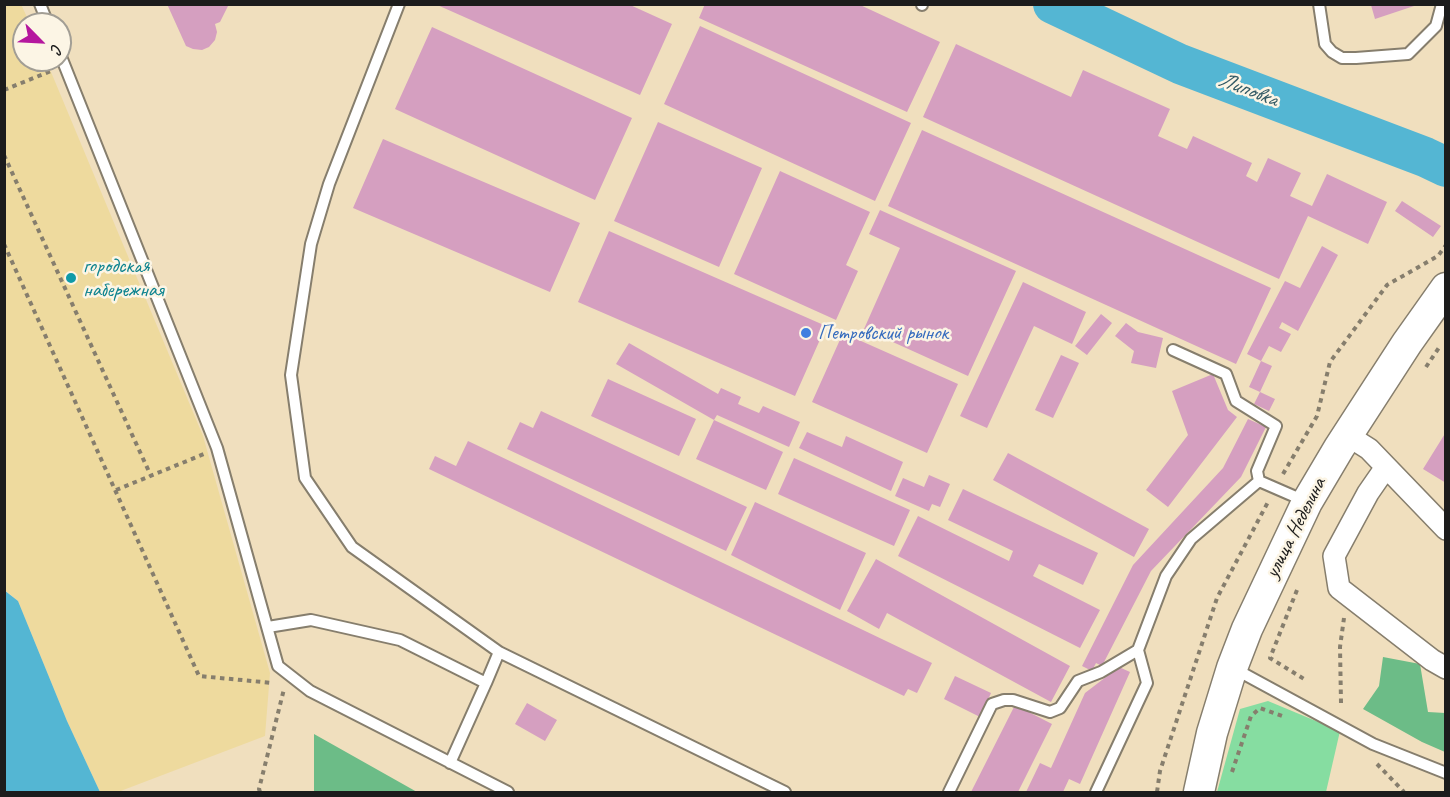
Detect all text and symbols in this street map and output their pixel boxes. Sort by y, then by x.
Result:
north arrow [12,12,72,72]
text: С [46,41,67,56]
water label: Липовка [1215,67,1281,113]
place label: городская набережная [83,253,163,303]
marker: городская набережная [64,271,78,285]
place label: Петровский рынок [818,320,948,346]
marker: Петровский рынок [799,326,813,340]
street label: улица Неделина [1260,474,1332,582]

